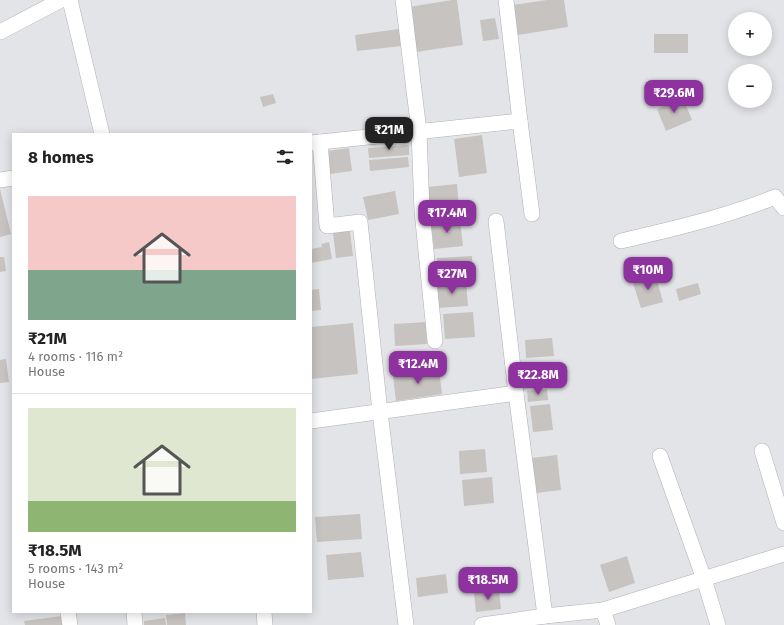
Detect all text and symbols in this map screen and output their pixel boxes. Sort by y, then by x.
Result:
map controls [728,12,772,108]
button: + [728,12,772,56]
button: − [728,64,772,108]
pin: ₹29.6M [641,80,707,114]
text: ₹29.6M [653,85,695,100]
pin: ₹21M [365,117,413,151]
text: ₹21M [374,122,404,137]
icon: filters [274,146,296,168]
text: 8 homes [28,147,94,168]
pin: ₹17.4M [414,200,480,234]
text: ₹17.4M [427,205,467,220]
icon: home [126,222,198,294]
pin: ₹10M [624,257,672,291]
pin: ₹27M [428,261,476,295]
text: ₹10M [633,262,663,277]
text: ₹27M [437,266,467,281]
text: ₹21M [28,328,67,349]
text: 4 rooms · 116 m² [28,349,123,364]
pin: ₹12.4M [385,351,451,385]
text: ₹12.4M [398,356,438,371]
pin: ₹22.8M [505,362,571,396]
text: House [28,364,65,379]
text: ₹22.8M [517,367,559,382]
icon: home [126,434,198,506]
text: ₹18.5M [28,540,82,561]
text: 5 rooms · 143 m² [28,561,124,576]
pin: ₹18.5M [455,567,521,601]
text: ₹18.5M [467,572,509,587]
text: House [28,576,65,591]

